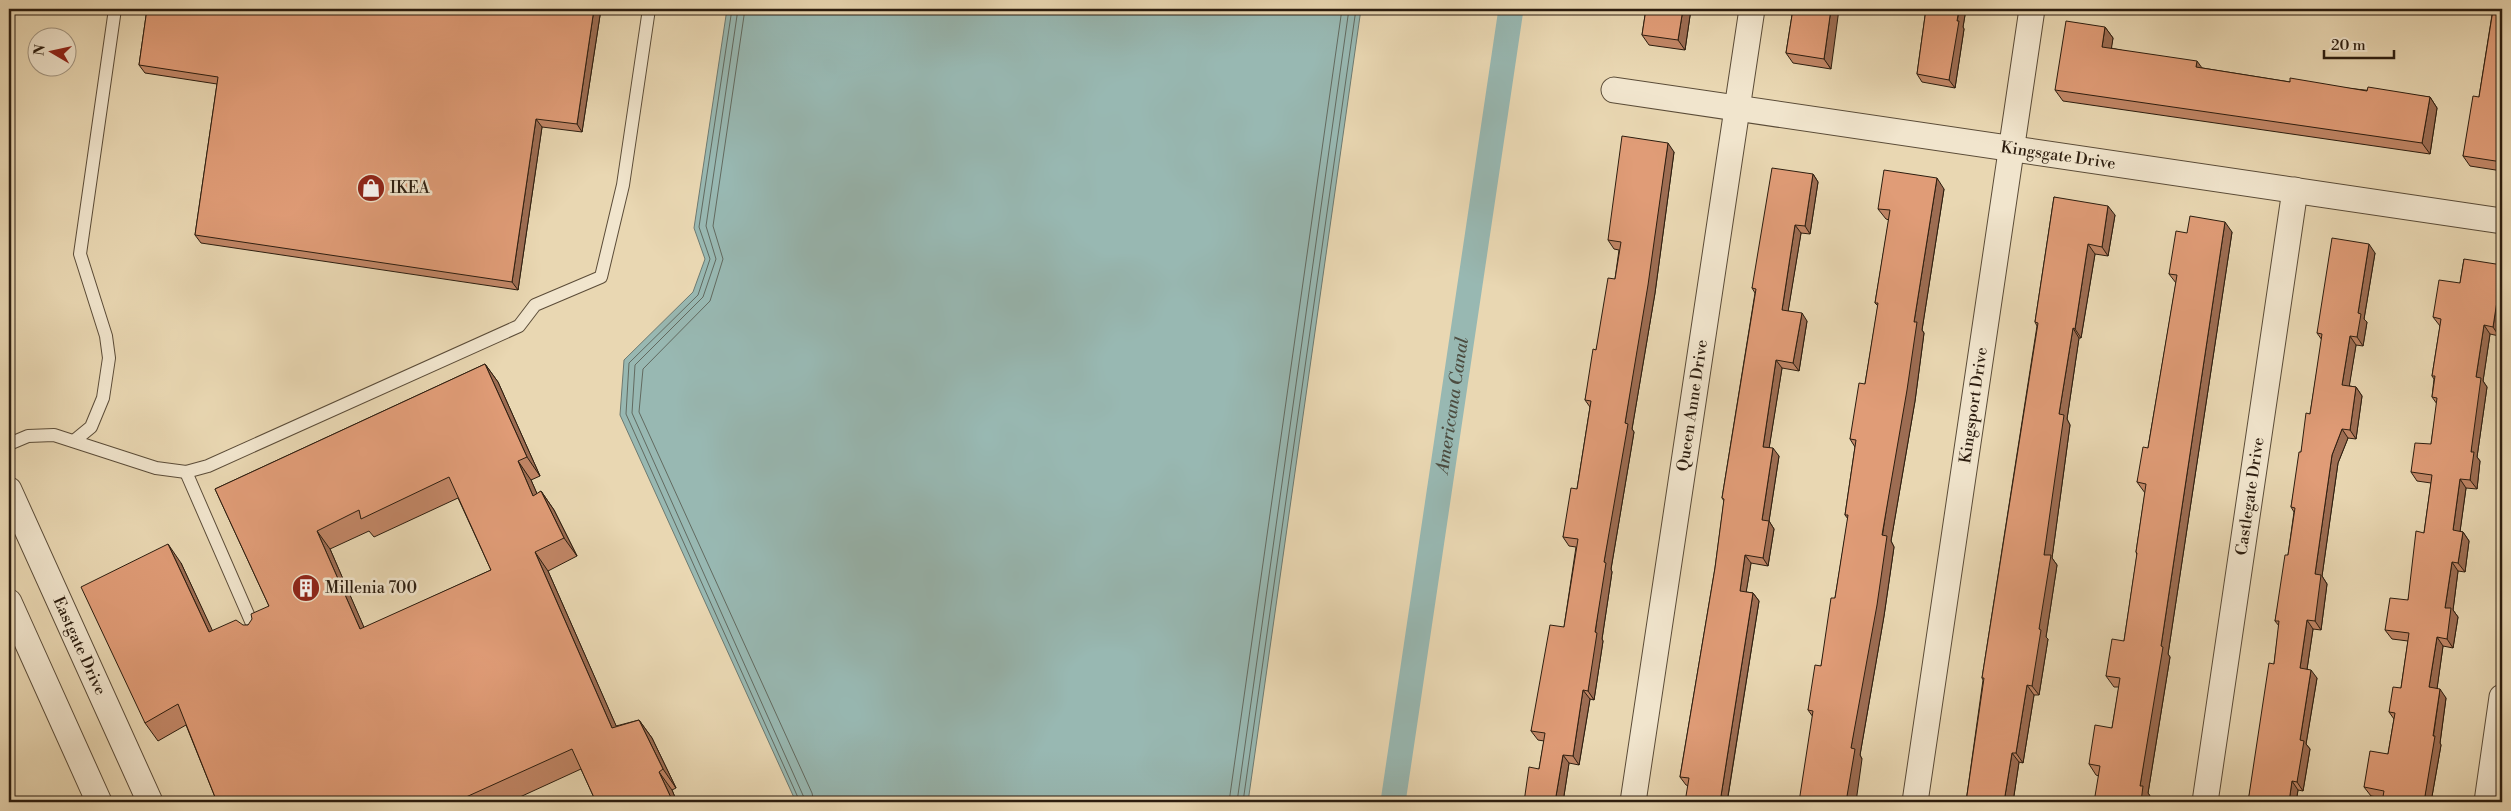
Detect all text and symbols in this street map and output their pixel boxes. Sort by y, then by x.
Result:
north arrow [28,28,78,78]
scale bar [2324,28,2394,60]
text: 20 m [2331,36,2366,55]
text: N [30,43,50,57]
street label: Kingsgate Drive [1999,137,2117,174]
shop icon: IKEA [356,173,386,203]
place label: IKEA [390,178,431,198]
water label: Americana Canal [1430,335,1474,477]
street label: Queen Anne Drive [1673,338,1712,473]
street label: Kingsport Drive [1955,346,1992,465]
street label: Castlegate Drive [2231,436,2269,557]
building icon: Millenia 700 [291,573,321,603]
place label: Millenia 700 [325,578,417,598]
street label: Eastgate Drive [48,593,110,698]

